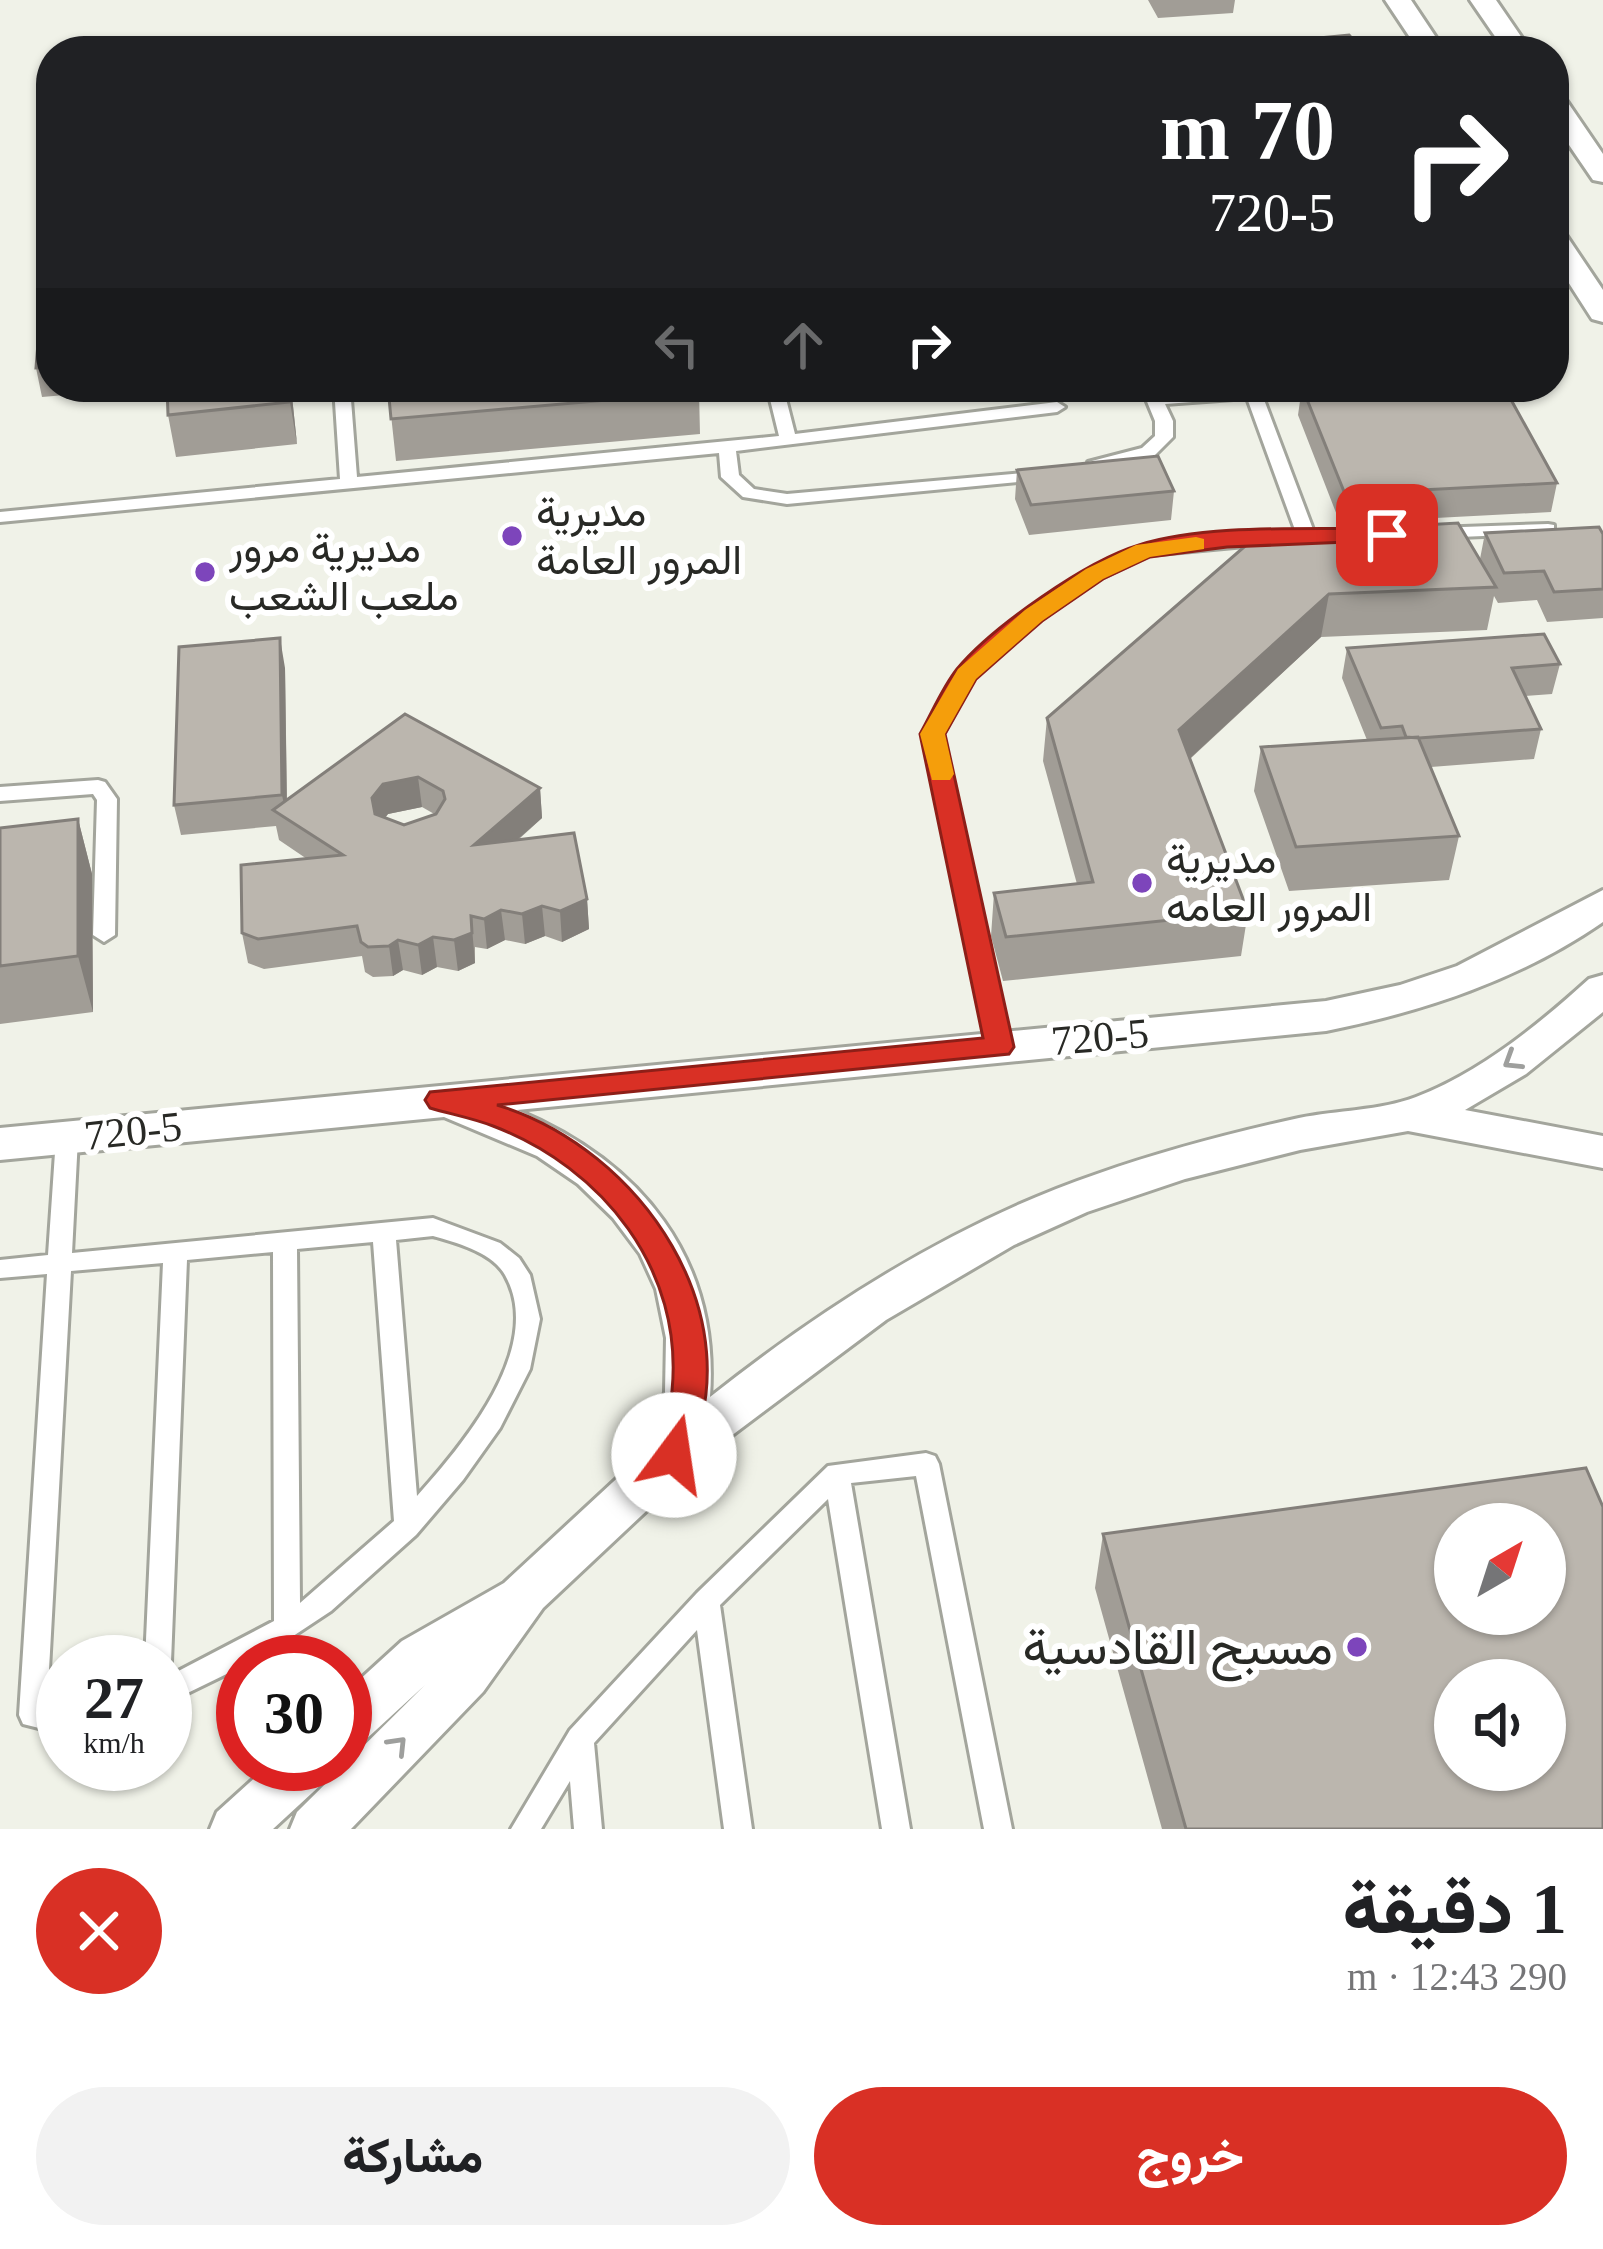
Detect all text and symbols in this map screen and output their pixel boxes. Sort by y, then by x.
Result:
text: 70 m [1160,84,1335,177]
icon: right [1377,84,1533,240]
text: 720-5 [1209,183,1335,243]
icon: left [644,312,710,378]
icon: ahead [770,312,836,378]
icon: right [896,312,962,378]
pin [1336,484,1438,586]
place label: مديرية المرور العامة [536,489,742,586]
icon: arrive [1354,502,1420,568]
marker: مديرية المرور العامة [499,523,525,549]
place label: مديرية مرور ملعب الشعب [228,525,459,620]
marker: مديرية مرور ملعب الشعب [192,559,218,585]
place label: مديرية المرور العامه [1166,836,1372,933]
marker: مديرية المرور العامه [1129,870,1155,896]
street label: 720-5 [1049,1010,1151,1064]
one-way arrow [1503,1047,1525,1069]
street label: 720-5 [82,1103,184,1159]
position arrow [611,1392,737,1518]
north arrow [1434,1503,1566,1635]
map controls [1434,1503,1566,1791]
place label: مسبح القادسية [1022,1619,1333,1682]
marker: مسبح القادسية [1344,1634,1370,1660]
speed limit sign: 30 [216,1635,372,1791]
button: sound [1434,1659,1566,1791]
text: 27 [84,1665,144,1731]
text: km/h [83,1726,145,1759]
one-way arrow [384,1737,406,1759]
button: close [36,1868,162,1994]
text: 1 دقيقة [1342,1869,1567,1949]
text: 290 m · 12:43 [1347,1955,1567,1998]
button: مشاركة [36,2087,790,2225]
button: خروج [814,2087,1567,2225]

